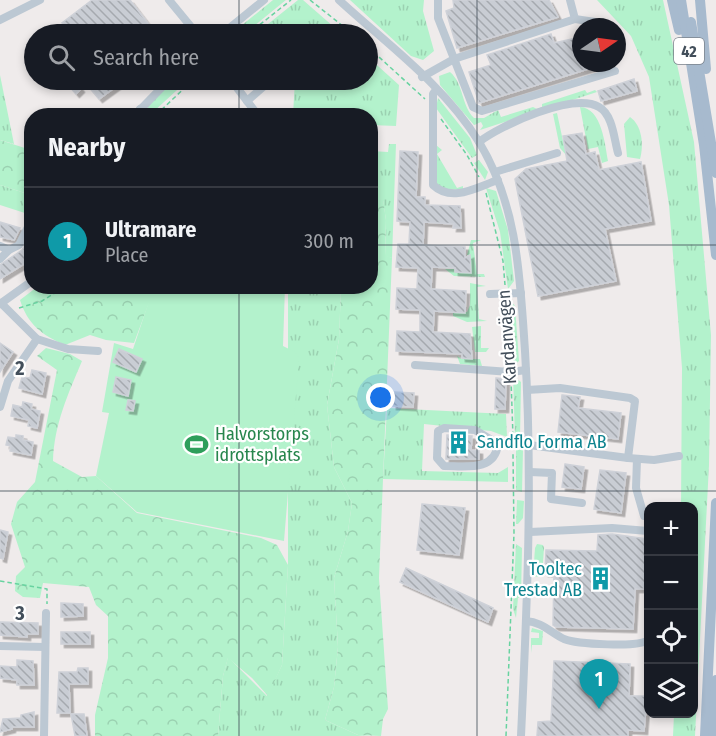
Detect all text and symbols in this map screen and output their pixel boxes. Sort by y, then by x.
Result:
north arrow [572,18,626,72]
search box [24,24,378,90]
road number: 42 [674,38,704,64]
icon: search [45,41,78,74]
text: Search here [93,44,199,71]
text: Nearby [48,132,125,163]
text: Ultramare [105,216,196,243]
text: 1 [63,229,72,253]
text: 300 m [304,229,354,253]
text: Place [105,243,148,267]
street label: Kardanvägen [493,289,521,385]
text: 2 [14,356,25,380]
your location [366,383,395,412]
place label: Halvorstorps idrottsplats [215,423,309,466]
building icon: Sandflo Forma AB [446,429,472,455]
sports icon: Halvorstorps idrottsplats [184,431,210,457]
place label: Sandflo Forma AB [477,431,607,453]
map controls [644,502,698,718]
button: + [644,502,698,556]
button: − [644,556,698,610]
place label: Tooltec Trestad AB [504,558,582,601]
building icon: Tooltec Trestad AB [587,566,613,592]
text: 3 [14,601,25,625]
button: locate [644,610,698,664]
pin: 1 [580,660,618,709]
button: layers [644,664,698,718]

